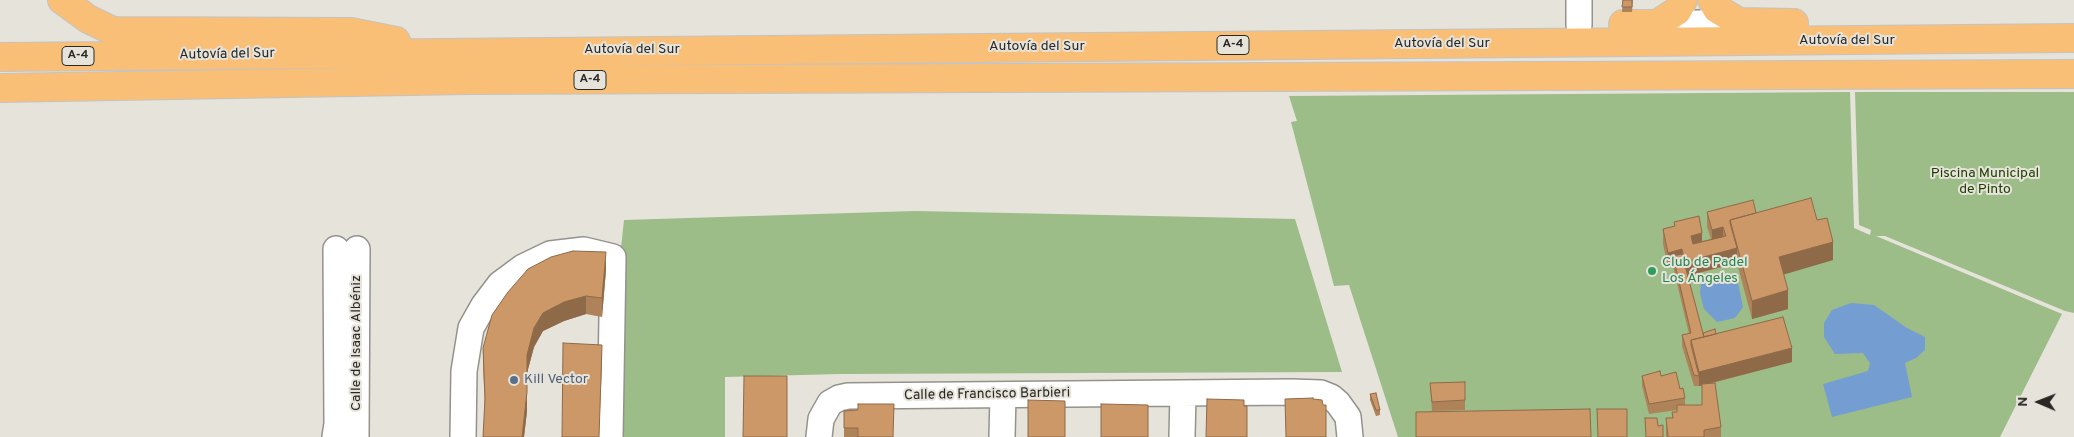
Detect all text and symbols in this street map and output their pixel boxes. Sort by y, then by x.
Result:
street label: Autovía del Sur [1799,33,1895,49]
road number: A-4 [1217,36,1249,54]
street label: Autovía del Sur [1394,36,1490,52]
street label: Autovía del Sur [989,39,1085,55]
street label: Autovía del Sur [584,42,680,58]
road number: A-4 [62,46,94,66]
street label: Autovía del Sur [179,46,275,64]
road number: A-4 [574,70,606,90]
park label: Piscina Municipal de Pinto [1931,166,2039,198]
place label: Club de Padel Los Ángeles [1662,255,1748,288]
marker: Club de Padel Los Ángeles [1646,265,1658,277]
street label: Calle de Isaac Albéniz [349,275,365,411]
place label: Kill Vector [524,372,588,388]
marker: Kill Vector [508,374,520,386]
north arrow [2014,377,2064,427]
street label: Calle de Francisco Barbieri [904,385,1070,405]
text: N [2015,397,2032,407]

